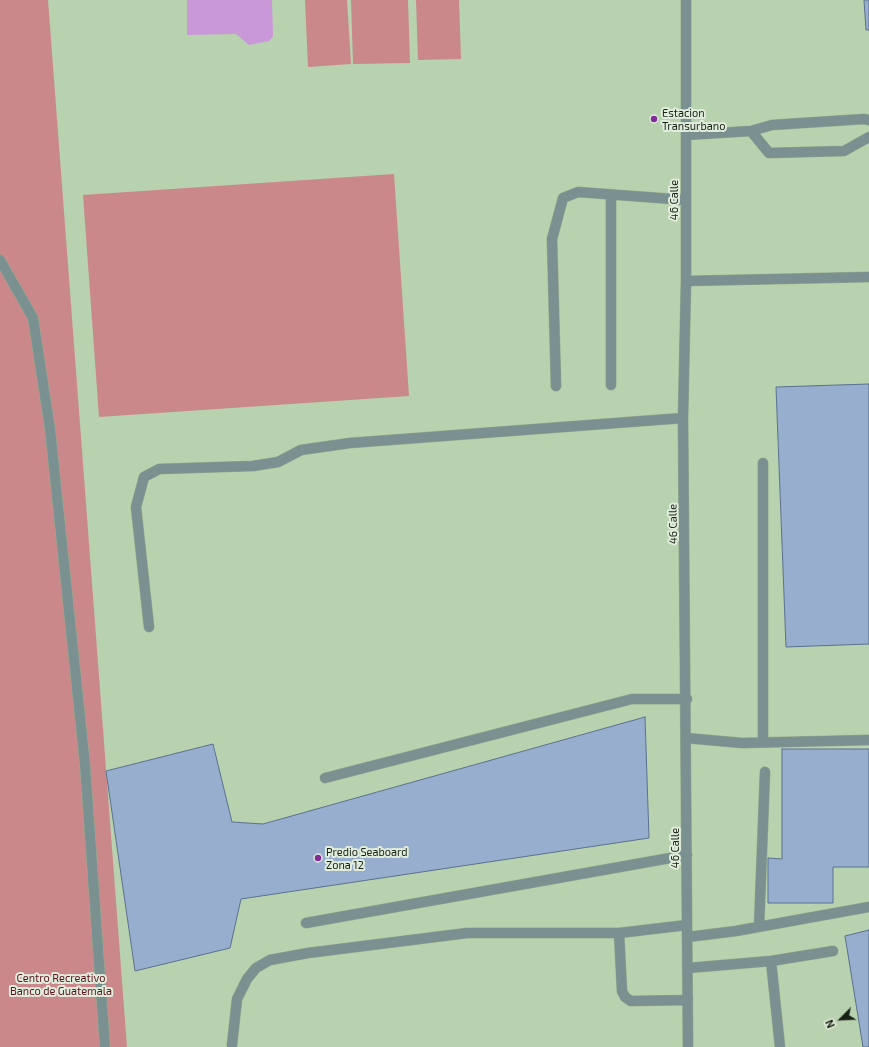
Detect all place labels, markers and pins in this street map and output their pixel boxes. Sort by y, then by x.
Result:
place label: Estacion Transurbano [662,106,725,132]
marker: Estacion Transurbano [649,114,659,124]
place label: Predio Seaboard Zona 12 [326,845,408,871]
marker: Predio Seaboard Zona 12 [313,853,323,863]

